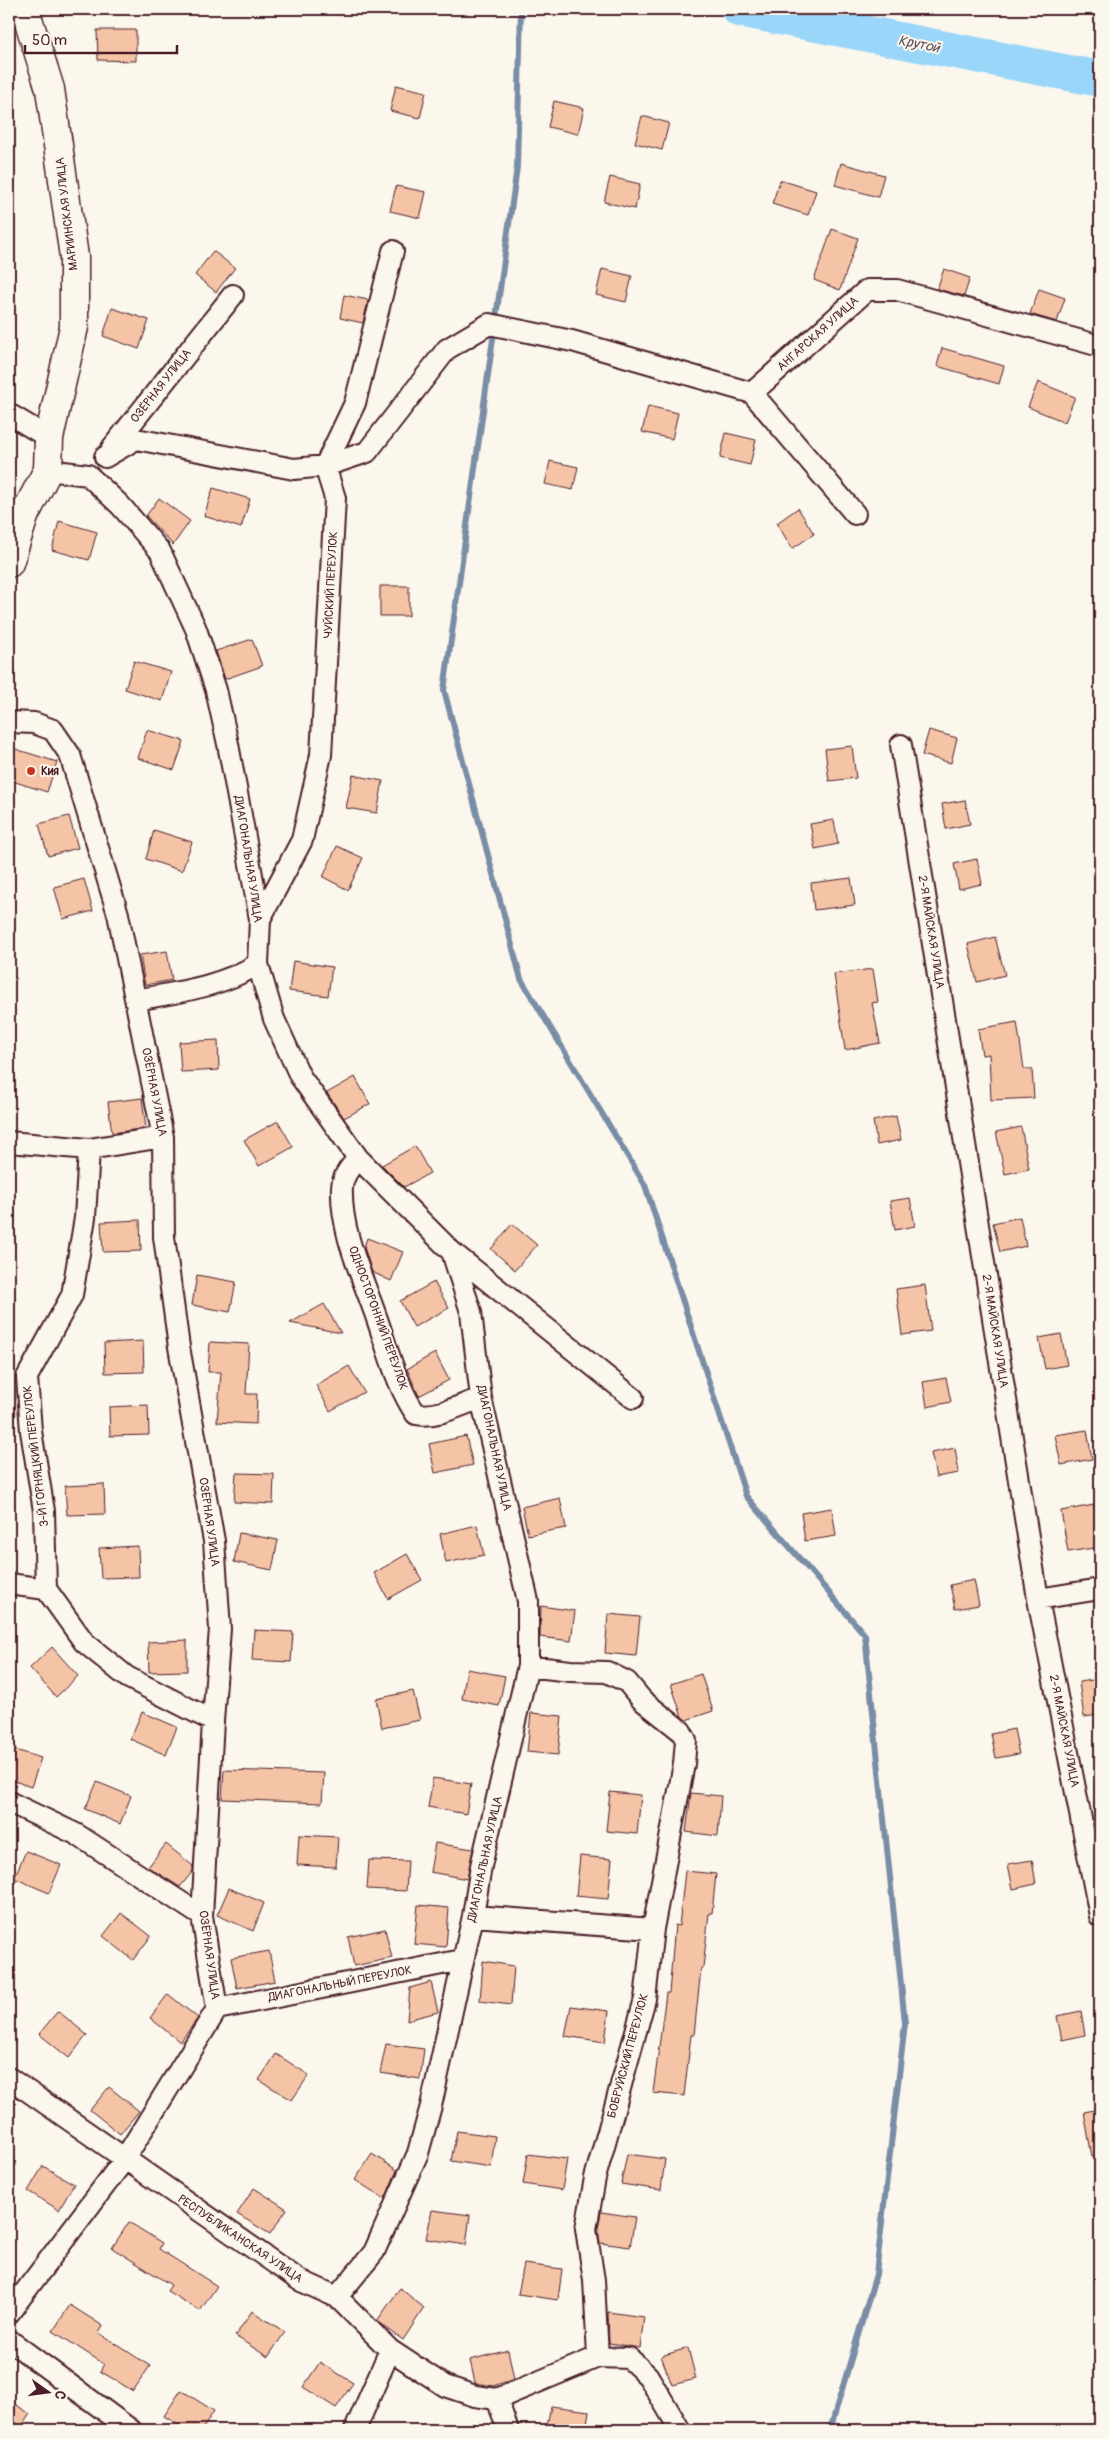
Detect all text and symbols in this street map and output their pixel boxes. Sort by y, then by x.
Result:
scale bar [25,22,178,54]
text: 50 m [32,31,67,50]
water label: Крутой [897,32,942,57]
street label: МАРИИНСКАЯ УЛИЦА [53,156,81,271]
street label: АНГАРСКАЯ УЛИЦА [774,293,862,375]
street label: ОЗЁРНАЯ УЛИЦА [127,345,195,426]
street label: ЧУЙСКИЙ ПЕРЕУЛОК [321,531,341,639]
place label: Кия [41,764,59,779]
marker: Кия [25,765,37,777]
street label: ДИАГОНАЛЬНАЯ УЛИЦА [230,794,265,924]
street label: 2-Я МАЙСКАЯ УЛИЦА [915,874,947,990]
street label: ОЗЁРНАЯ УЛИЦА [138,1046,171,1138]
street label: ОДНОСТОРОННИЙ ПЕРЕУЛОК [345,1244,411,1392]
street label: 2-Я МАЙСКАЯ УЛИЦА [979,1273,1011,1389]
street label: ДИАГОНАЛЬНАЯ УЛИЦА [473,1383,515,1512]
street label: 3-Й ГОРНЯЦКИЙ ПЕРЕУЛОК [20,1384,52,1528]
street label: ОЗЁРНАЯ УЛИЦА [195,1476,224,1568]
street label: 2-Я МАЙСКАЯ УЛИЦА [1046,1673,1082,1789]
street label: ДИАГОНАЛЬНАЯ УЛИЦА [464,1795,506,1924]
street label: ОЗЁРНАЯ УЛИЦА [195,1909,224,2001]
street label: ДИАГОНАЛЬНЫЙ ПЕРЕУЛОК [266,1963,413,2005]
street label: БОБРУЙСКИЙ ПЕРЕУЛОК [604,1992,652,2120]
street label: РЕСПУБЛИКАНСКАЯ УЛИЦА [175,2192,305,2287]
north arrow [22,2366,72,2416]
text: С [51,2389,69,2402]

